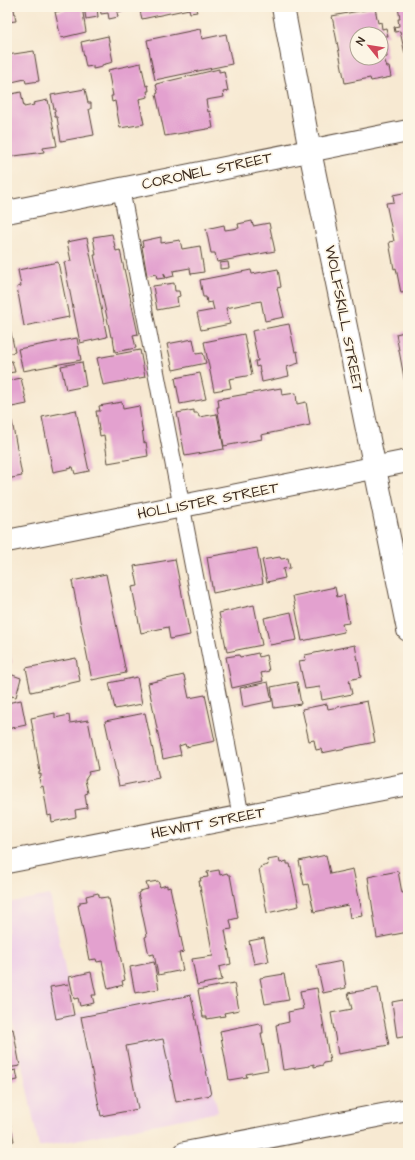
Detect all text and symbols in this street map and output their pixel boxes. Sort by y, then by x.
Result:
north arrow [349,26,389,66]
text: N [353,34,369,48]
street label: CORONEL STREET [140,147,275,195]
street label: WOLFSKILL STREET [319,244,369,395]
street label: HOLLISTER STREET [136,477,281,525]
street label: HEWITT STREET [149,802,267,844]

